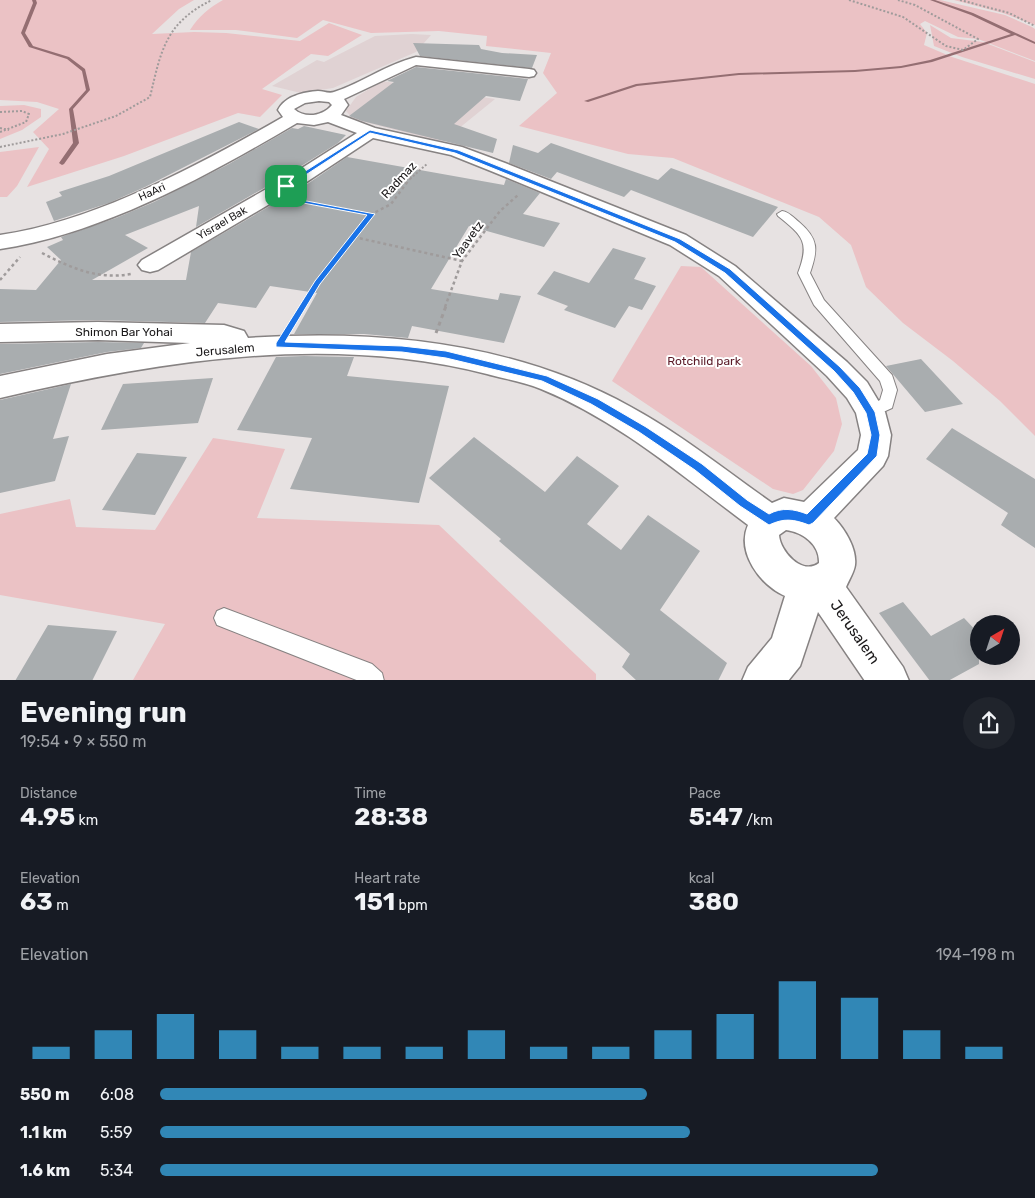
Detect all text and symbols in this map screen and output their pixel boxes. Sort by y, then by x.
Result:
street label: Radmaz [379,159,419,201]
pin [265,165,307,207]
icon: arrive [272,172,300,200]
street label: HaAri [137,180,167,204]
street label: Yisrael Bak [195,203,250,243]
street label: Yaavetz [450,218,486,262]
street label: Shimon Bar Yohai [75,325,173,339]
street label: Jerusalem [195,340,255,360]
park label: Rotchild park [667,354,742,368]
street label: Jerusalem [826,597,884,667]
north arrow [970,615,1020,665]
map controls [970,615,1020,665]
text: Evening run [20,696,187,729]
button: share [963,697,1015,749]
text: 19:54 · 9 × 550 m [20,732,147,751]
text: Distance [20,785,77,802]
text: Time [354,785,386,802]
text: Pace [689,785,721,802]
text: 4.95 [20,802,75,831]
text: 28:38 [354,802,428,831]
text: 5:47 [689,802,743,831]
text: km [75,812,98,829]
text: /km [743,812,773,829]
text: Elevation [20,870,80,887]
text: Heart rate [354,870,420,887]
text: kcal [689,870,714,887]
text: 63 [20,887,53,916]
text: 151 [354,887,395,916]
text: 380 [689,887,739,916]
text: m [53,897,69,914]
text: bpm [395,897,428,914]
text: Elevation [20,945,89,964]
text: 194–198 m [936,945,1015,964]
text: 550 m [20,1085,70,1104]
text: 6:08 [100,1085,134,1104]
text: 1.1 km [20,1123,67,1142]
text: 5:59 [100,1123,133,1142]
text: 1.6 km [20,1161,70,1180]
text: 5:34 [100,1161,133,1180]

